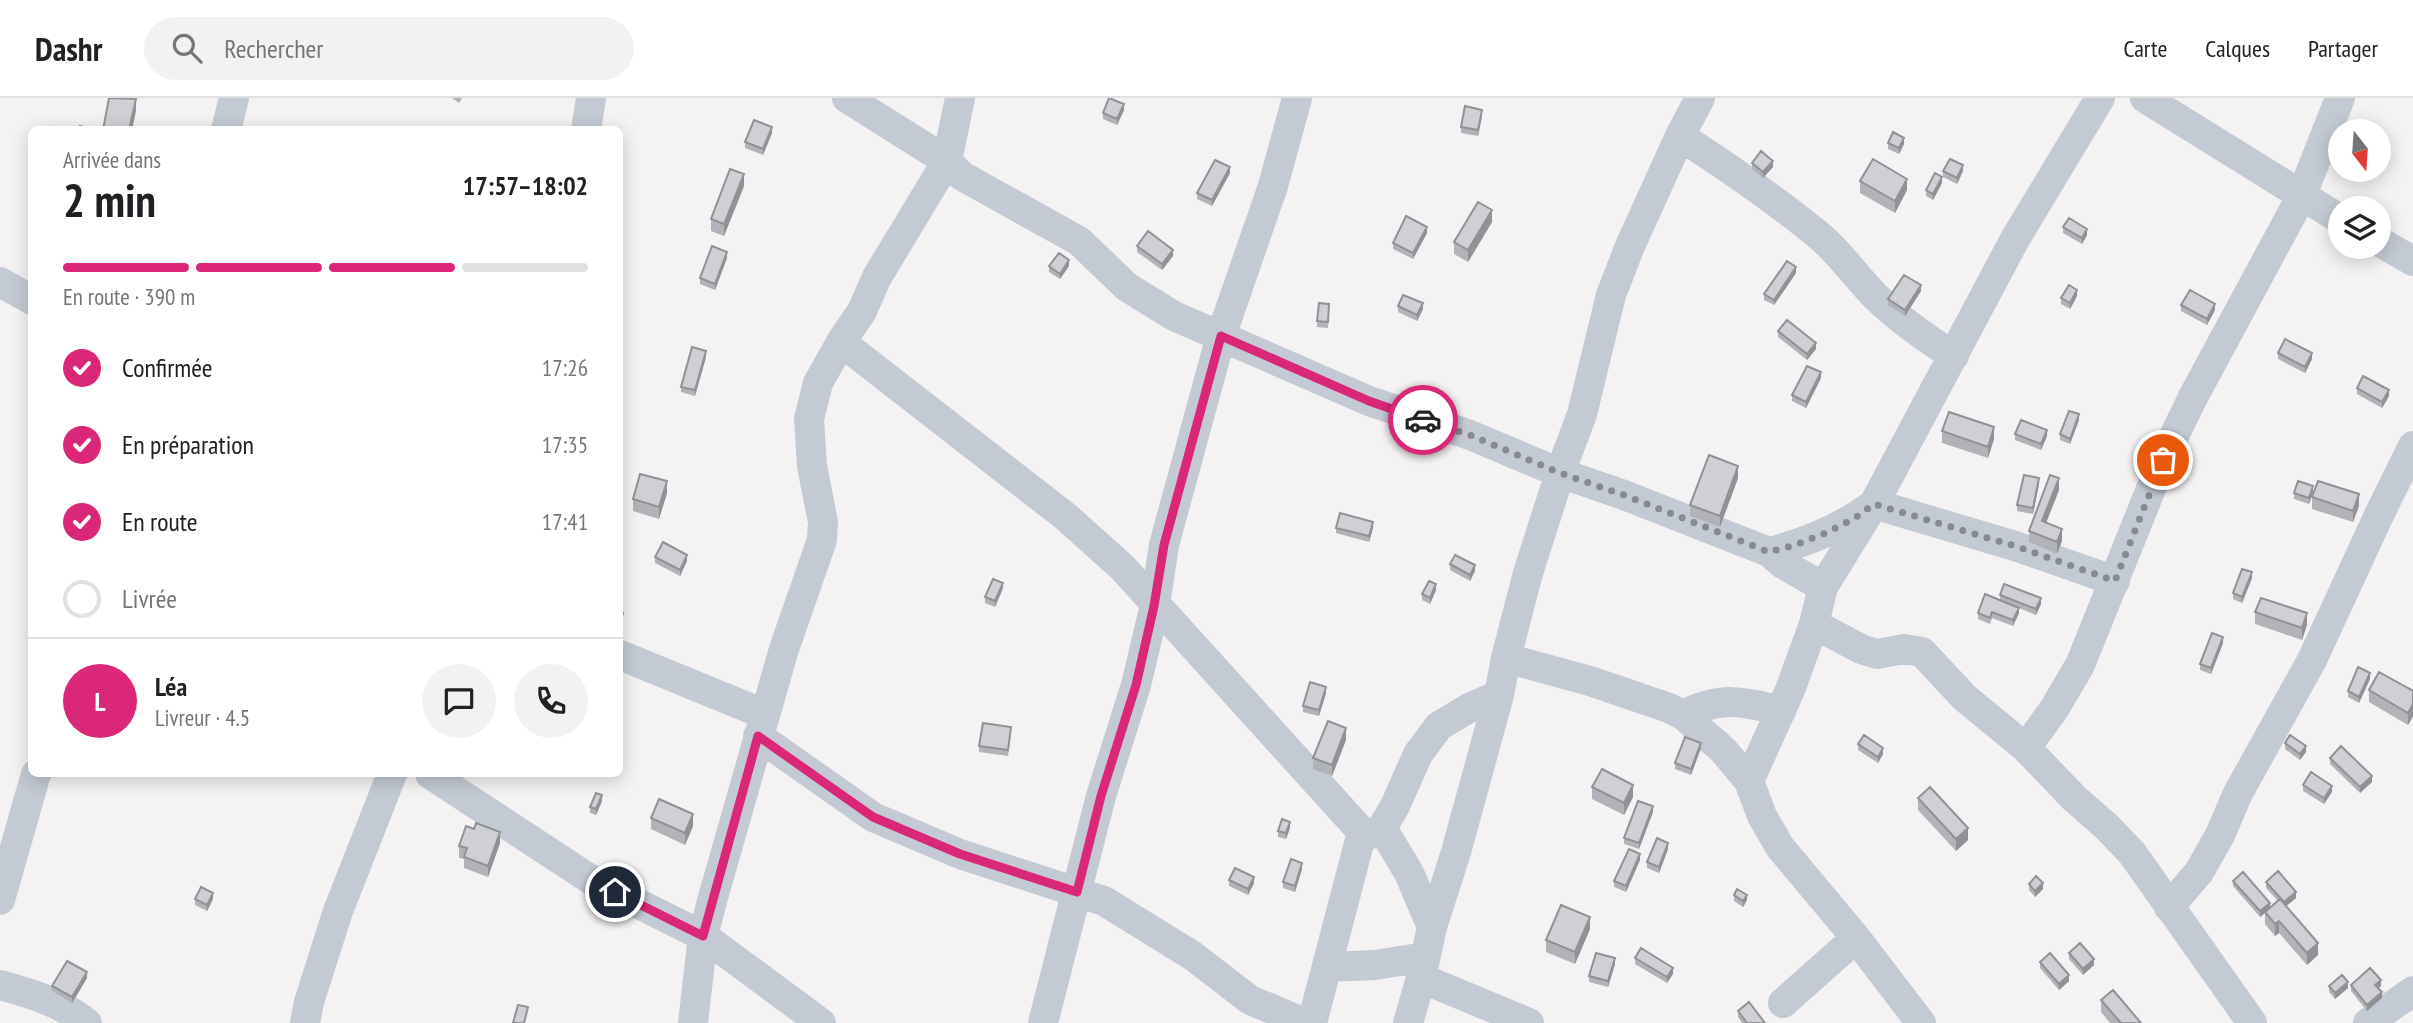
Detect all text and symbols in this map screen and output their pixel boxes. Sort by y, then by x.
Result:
search box [144,17,634,80]
text: Dashr [35,27,102,70]
icon: search [168,29,206,67]
text: Rechercher [224,32,323,65]
text: Carte [2124,33,2167,64]
text: Calques [2205,33,2270,64]
text: Partager [2308,33,2378,64]
north arrow [2328,119,2390,182]
map controls [2328,119,2391,259]
text: Arrivée dans [63,145,161,174]
text: 17:57–18:02 [463,169,588,202]
text: 2 min [63,170,156,230]
button: layers [2328,196,2391,259]
text: En route · 390 m [63,282,195,311]
icon: check [63,349,101,387]
text: Confirmée [122,351,213,384]
text: 17:26 [542,353,588,382]
courier [1388,385,1458,455]
icon: car [1404,401,1442,439]
icon: check [63,426,101,464]
text: En préparation [122,428,254,461]
text: 17:35 [542,430,588,459]
pin [2133,430,2193,490]
icon: bag [2144,441,2182,479]
icon: check [63,503,101,541]
text: En route [122,505,197,538]
text: 17:41 [542,507,588,536]
text: Livrée [122,582,177,615]
button: chat [422,664,496,738]
button: phone [514,664,588,738]
text: Léa [155,670,187,703]
text: L [94,685,106,718]
text: Livreur · 4.5 [155,703,250,732]
pin [585,862,645,922]
icon: home [596,873,634,911]

